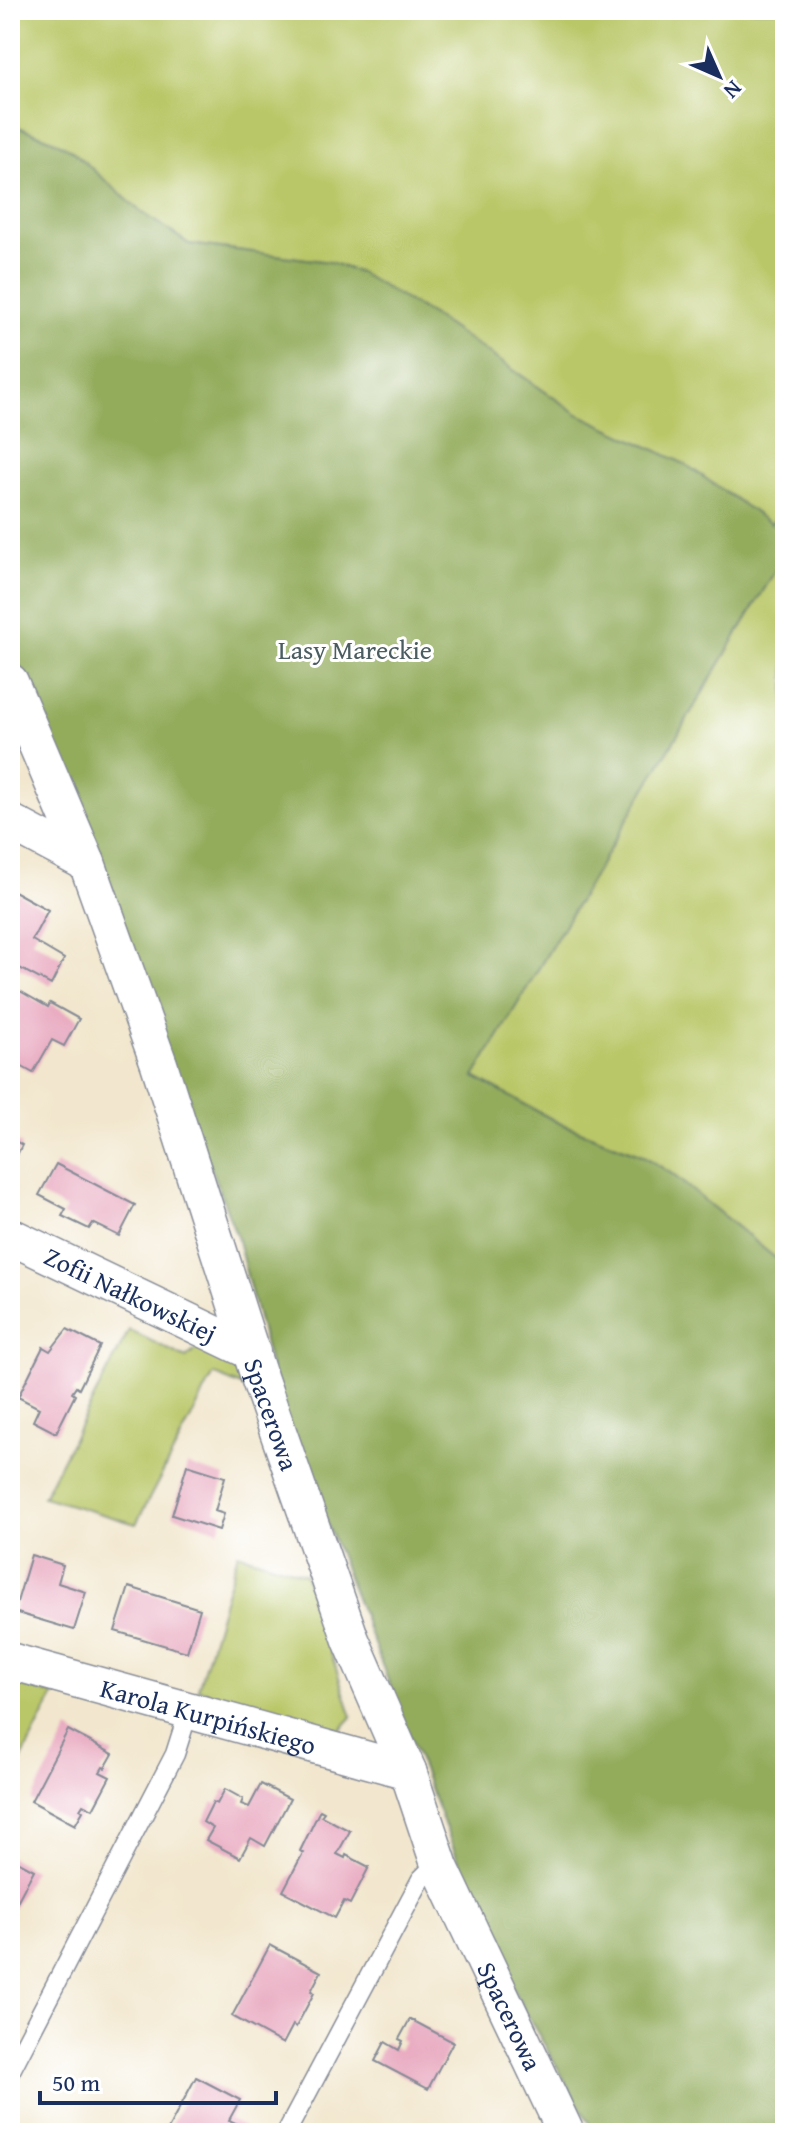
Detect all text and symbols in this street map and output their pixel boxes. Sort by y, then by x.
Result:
north arrow [679,36,759,116]
text: N [716,74,750,107]
park label: Lasy Mareckie [278,630,432,669]
street label: Zofii Nałkowskiej [38,1236,223,1352]
street label: Spacerowa [235,1353,310,1476]
street label: Karola Kurpińskiego [96,1668,321,1764]
street label: Spacerowa [468,1955,553,2077]
scale bar [40,2055,276,2105]
text: 50 m [52,2065,100,2100]

